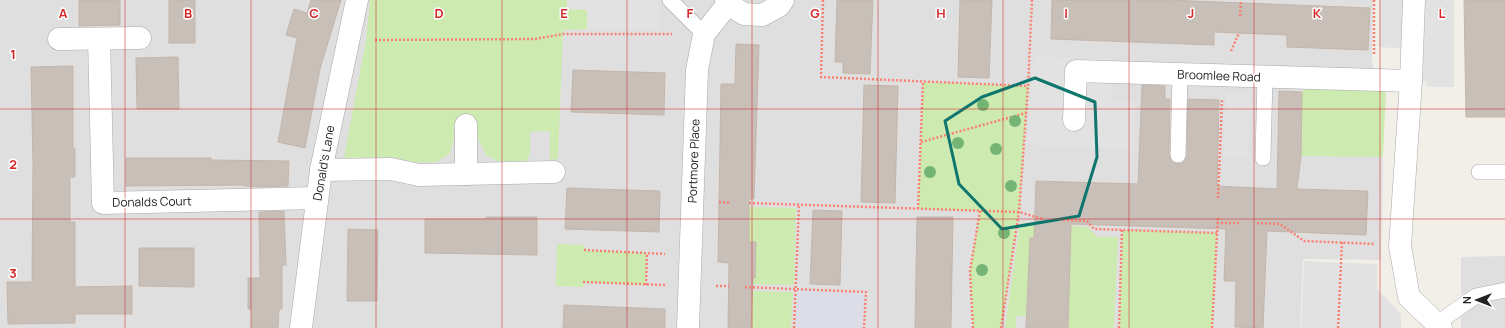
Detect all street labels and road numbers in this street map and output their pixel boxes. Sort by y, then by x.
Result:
street label: Broomlee Road [1177,66,1261,85]
street label: Portmore Place [684,118,703,204]
street label: Donald's Lane [309,124,338,202]
street label: Donalds Court [112,192,192,211]

